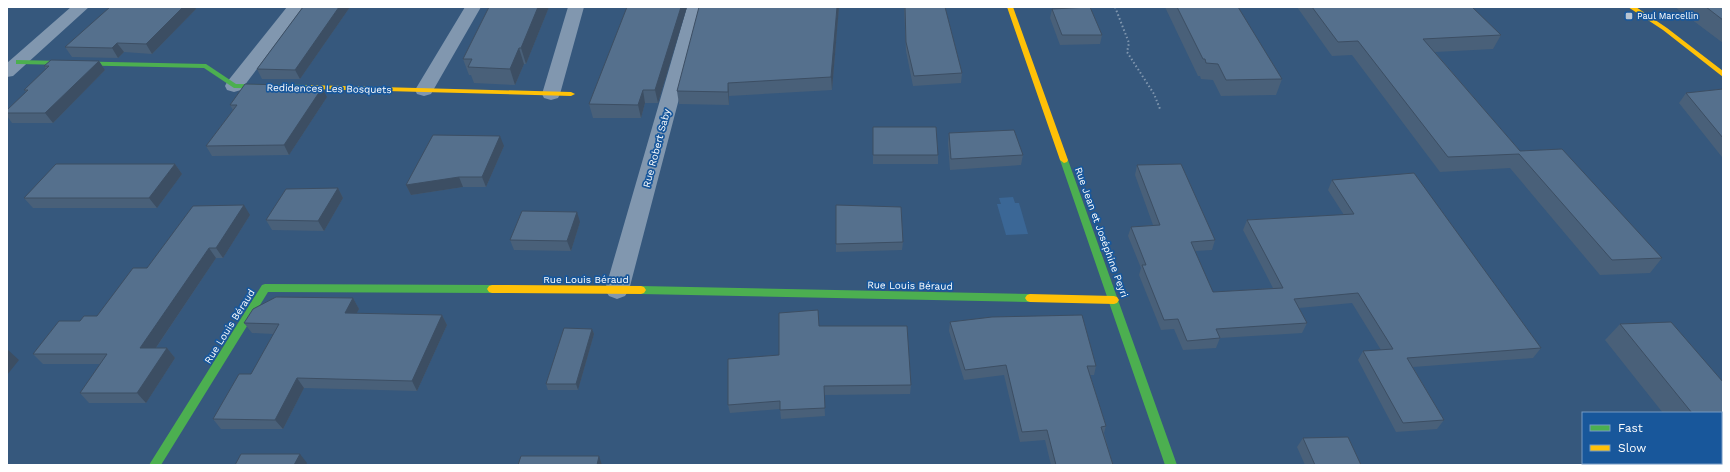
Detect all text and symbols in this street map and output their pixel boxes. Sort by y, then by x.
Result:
marker: Paul Marcellin [1624,11,1634,21]
place label: Paul Marcellin [1637,11,1699,21]
street label: Redidences Les Bosquets [266,82,392,95]
street label: Rue Robert Saby [641,107,672,189]
street label: Rue Jean et Joséphine Peyri [1073,166,1130,299]
street label: Rue Louis Béraud [543,274,629,285]
street label: Rue Louis Béraud [867,279,953,292]
street label: Rue Louis Béraud [202,287,257,365]
legend [1582,412,1722,464]
text: Fast [1618,421,1643,435]
text: Slow [1618,441,1646,455]

